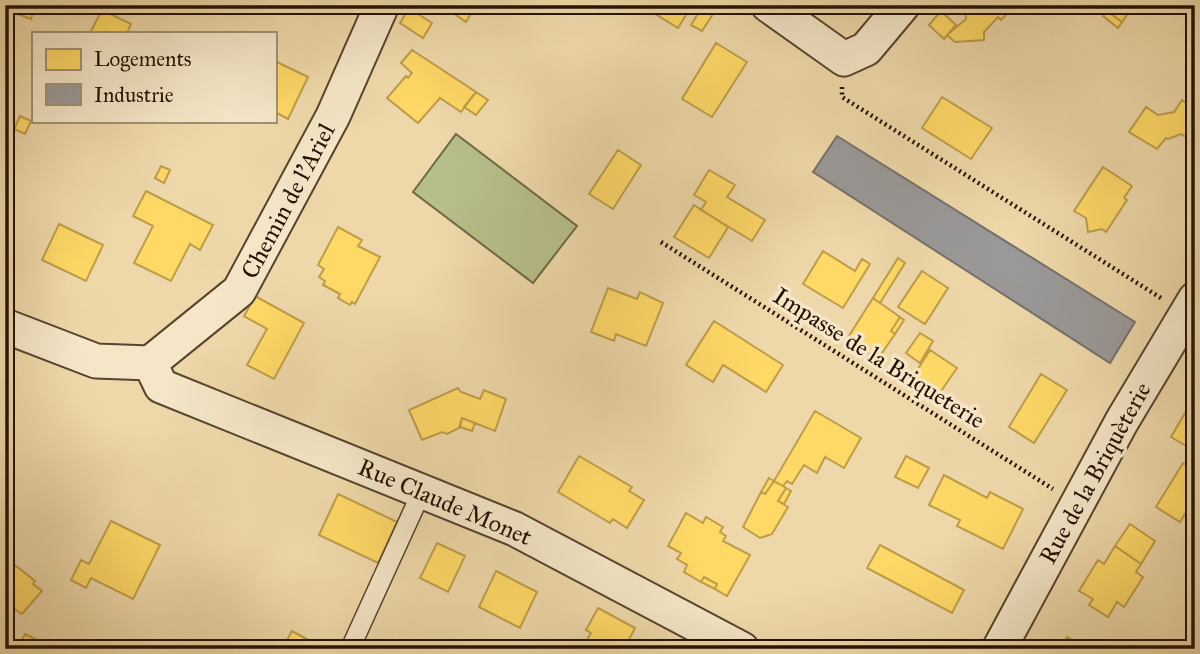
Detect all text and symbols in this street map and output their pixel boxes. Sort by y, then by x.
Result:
legend [32,32,276,122]
text: Logements [94,46,191,72]
text: Industrie [94,82,174,108]
street label: Chemin de l'Ariel [235,118,342,284]
street label: Impasse de la Briqueterie [768,281,990,435]
street label: Rue de la Briquèterie [1033,377,1157,569]
street label: Rue Claude Monet [354,452,537,552]

